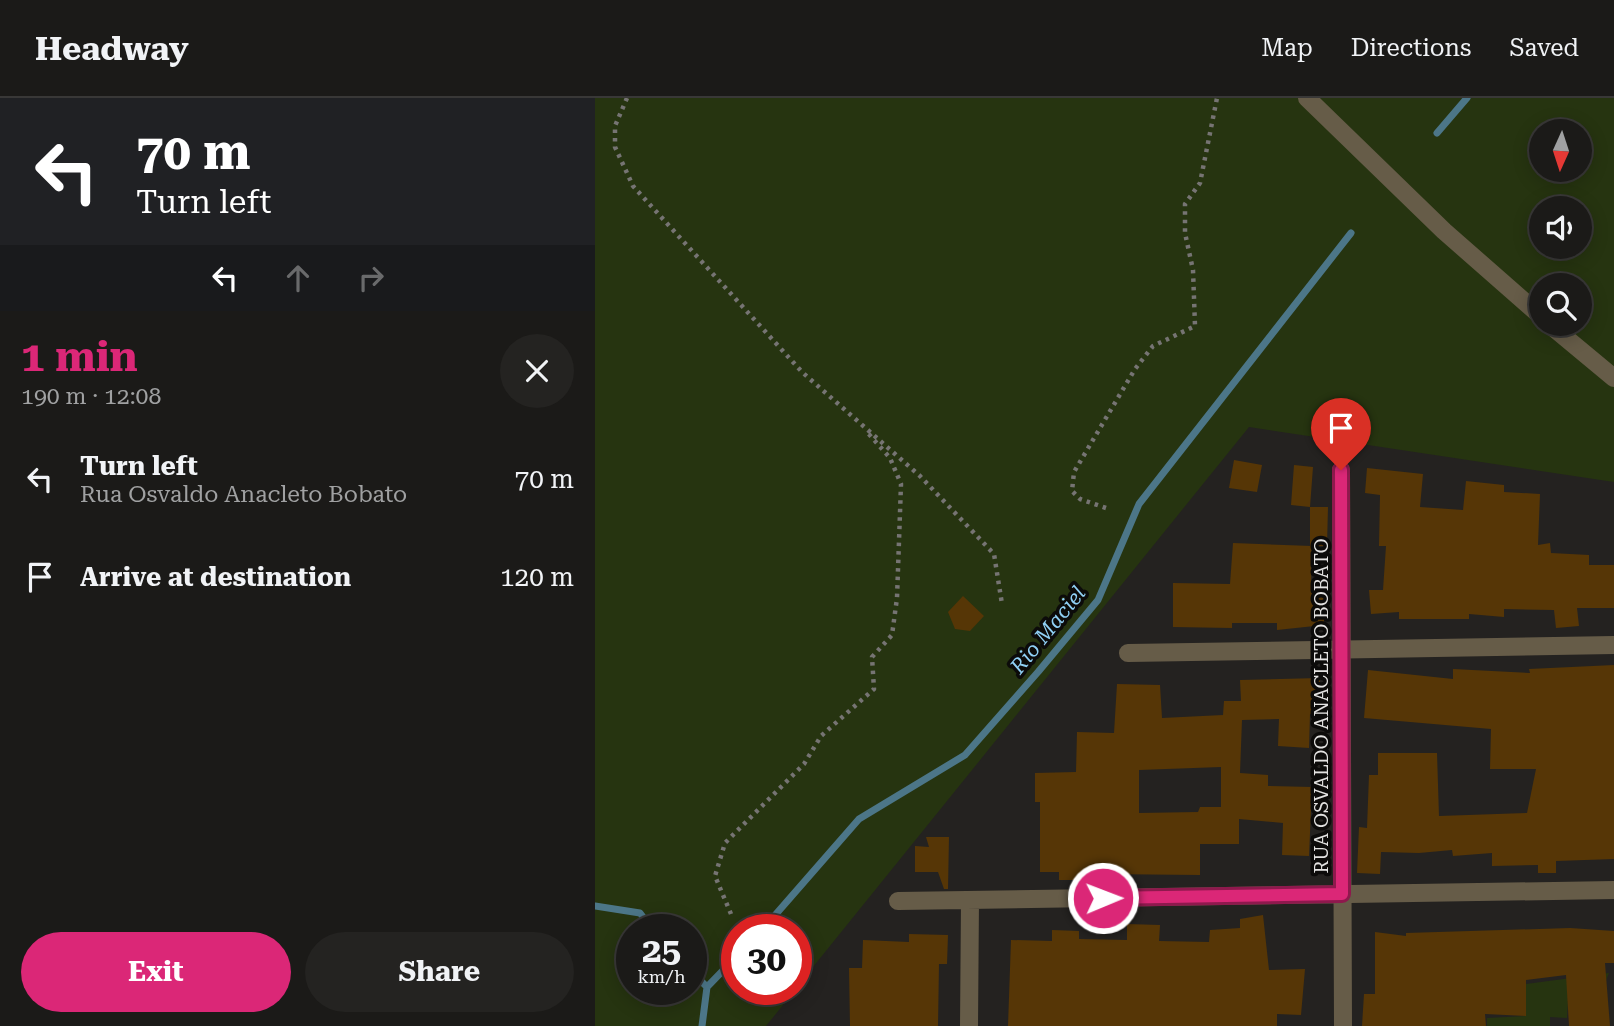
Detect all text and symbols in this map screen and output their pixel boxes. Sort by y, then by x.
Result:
text: Headway [35,29,189,68]
text: Map [1261,34,1313,62]
text: Directions [1351,34,1471,62]
text: Saved [1509,34,1579,62]
north arrow [1529,119,1593,182]
map controls [1529,119,1592,336]
text: 70 m [136,124,251,181]
icon: left [21,126,112,217]
text: Turn left [136,183,271,221]
button: sound [1529,196,1592,259]
icon: left [206,259,244,297]
icon: ahead [279,259,317,297]
icon: right [352,259,390,297]
button: search [1529,273,1592,336]
text: 1 min [21,332,138,381]
button: close [500,334,574,408]
text: 190 m · 12:08 [21,383,161,410]
pin [1311,398,1371,470]
icon: arrive [1322,409,1360,447]
text: Turn left [80,451,198,481]
icon: left [21,460,59,498]
text: 70 m [515,464,574,494]
text: Rua Osvaldo Anacleto Bobato [80,481,407,508]
street label: RUA OSVALDO ANACLETO BOBATO [1310,538,1333,874]
icon: arrive [21,558,59,596]
text: Arrive at destination [80,562,351,592]
text: 120 m [500,562,574,592]
water label: Rio Maciel [1005,582,1090,679]
position arrow [1066,861,1140,935]
speed limit sign: 30 [721,914,812,1005]
text: 25 [642,930,681,971]
button: Exit [21,932,291,1012]
button: Share [305,932,574,1012]
text: km/h [637,966,686,987]

